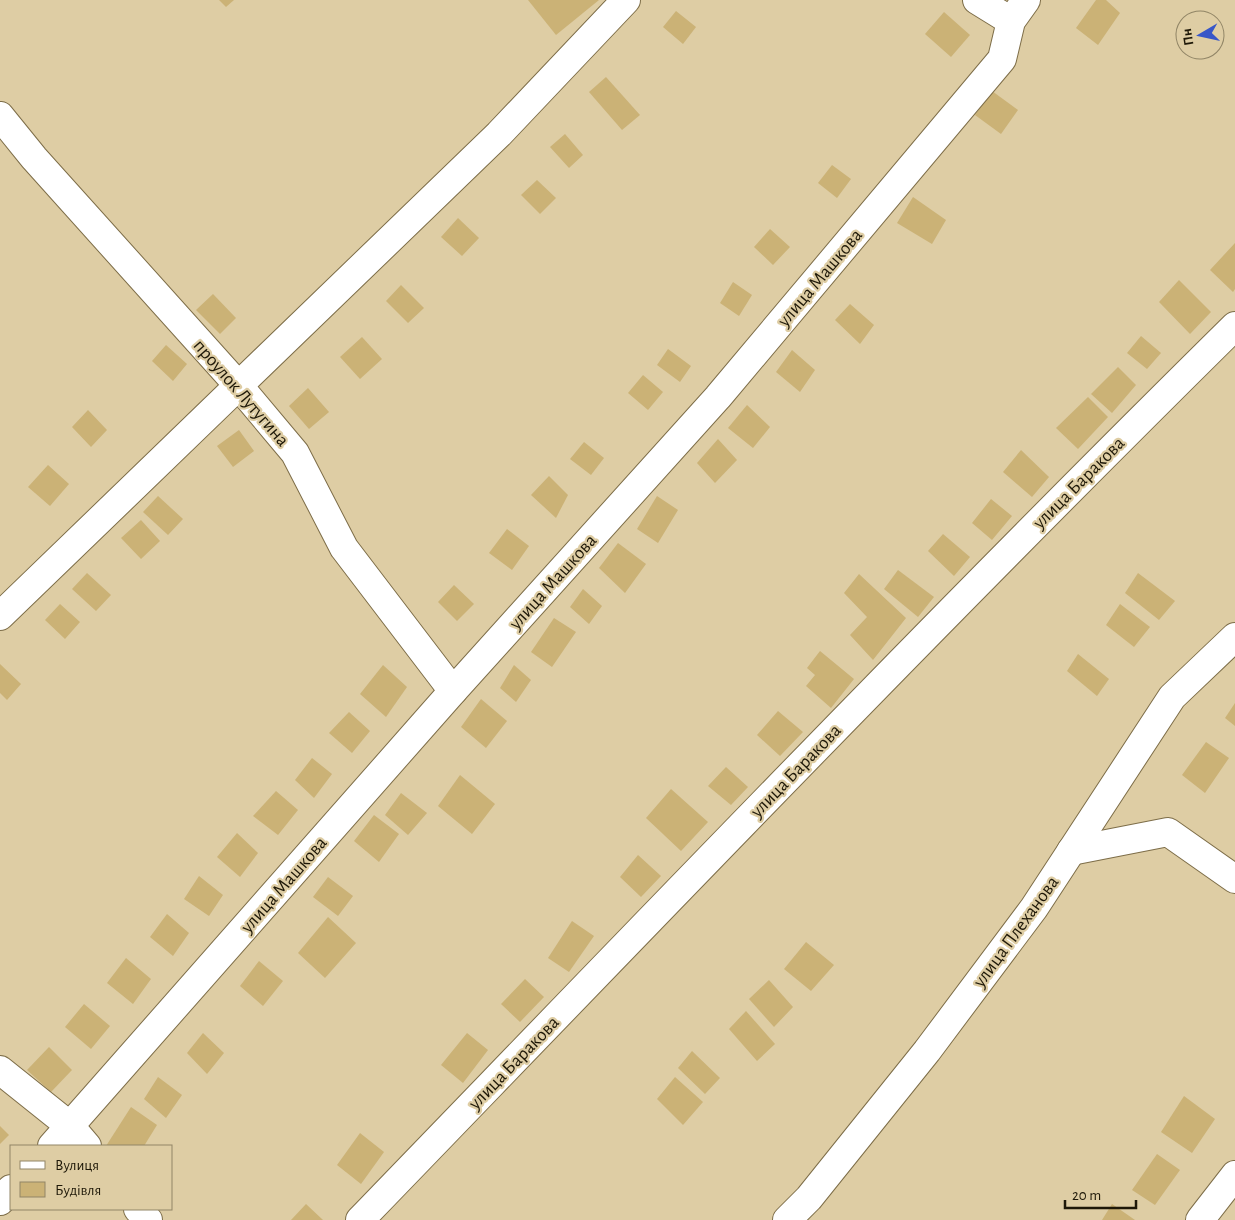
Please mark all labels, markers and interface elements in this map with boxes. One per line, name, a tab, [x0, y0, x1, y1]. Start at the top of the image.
north arrow	[1175, 10, 1225, 60]
text: Пн	[1180, 27, 1196, 46]
street label: улица Машкова	[774, 225, 866, 331]
street label: проулок Лутугина	[189, 336, 293, 450]
street label: улица Баракова	[1029, 433, 1129, 533]
street label: улица Машкова	[505, 531, 601, 634]
street label: улица Баракова	[747, 721, 845, 822]
street label: улица Машкова	[237, 833, 331, 937]
street label: улица Плеханова	[969, 873, 1063, 992]
street label: улица Баракова	[465, 1013, 563, 1114]
legend	[10, 1145, 172, 1210]
text: Вулиця	[55, 1158, 99, 1173]
scale bar	[1065, 1178, 1136, 1210]
text: Будівля	[55, 1183, 101, 1198]
text: 20 m	[1072, 1188, 1101, 1203]

